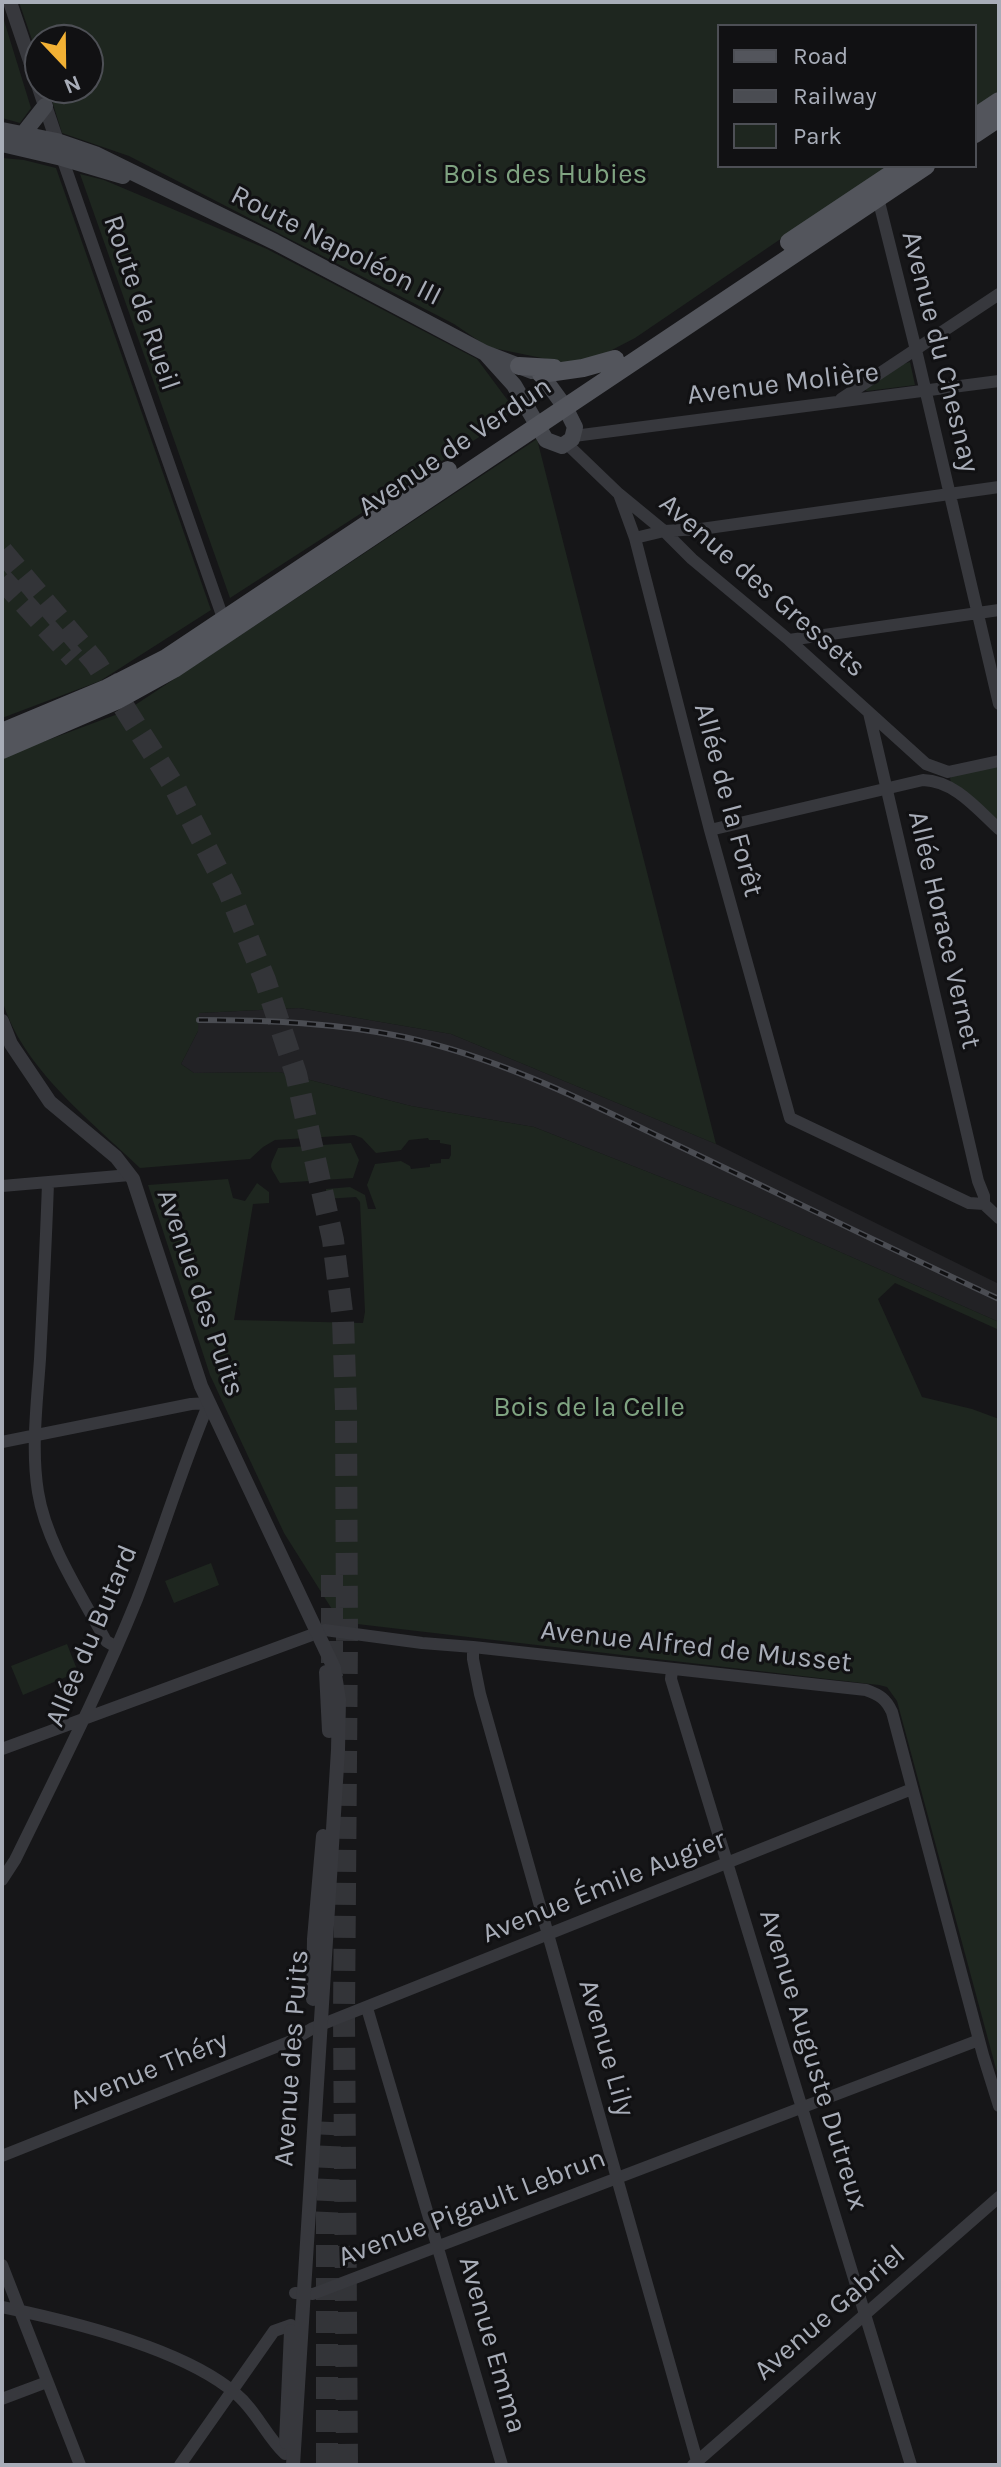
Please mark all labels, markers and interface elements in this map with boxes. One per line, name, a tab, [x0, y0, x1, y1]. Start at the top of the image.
north arrow	[24, 24, 104, 104]
legend	[717, 24, 977, 168]
text: Road	[793, 42, 848, 70]
text: N	[60, 69, 84, 99]
text: Railway	[793, 82, 877, 110]
text: Park	[793, 122, 842, 150]
park label: Bois des Hubies	[443, 158, 647, 192]
street label: Route Napoléon III	[225, 178, 447, 314]
street label: Route de Rueil	[95, 211, 187, 395]
street label: Avenue du Chesnay	[894, 228, 986, 476]
street label: Avenue Molière	[685, 356, 881, 412]
street label: Avenue de Verdun	[352, 370, 558, 524]
street label: Avenue des Gressets	[652, 487, 872, 685]
street label: Allée de la Forêt	[686, 700, 770, 900]
street label: Allée Horace Vernet	[900, 808, 988, 1052]
street label: Avenue des Puits	[149, 1185, 251, 1401]
park label: Bois de la Celle	[493, 1391, 685, 1425]
street label: Allée du Butard	[39, 1540, 145, 1732]
street label: Avenue Alfred de Musset	[539, 1614, 853, 1680]
street label: Avenue Émile Augier	[477, 1823, 731, 1951]
street label: Avenue Auguste Dutreux	[751, 1906, 875, 2214]
street label: Avenue des Puits	[268, 1949, 316, 2167]
street label: Avenue Lily	[570, 1976, 642, 2120]
street label: Avenue Théry	[65, 2024, 233, 2118]
street label: Avenue Pigault Lebrun	[333, 2141, 611, 2275]
street label: Avenue Gabriel	[747, 2238, 913, 2388]
street label: Avenue Emma	[451, 2253, 533, 2437]

